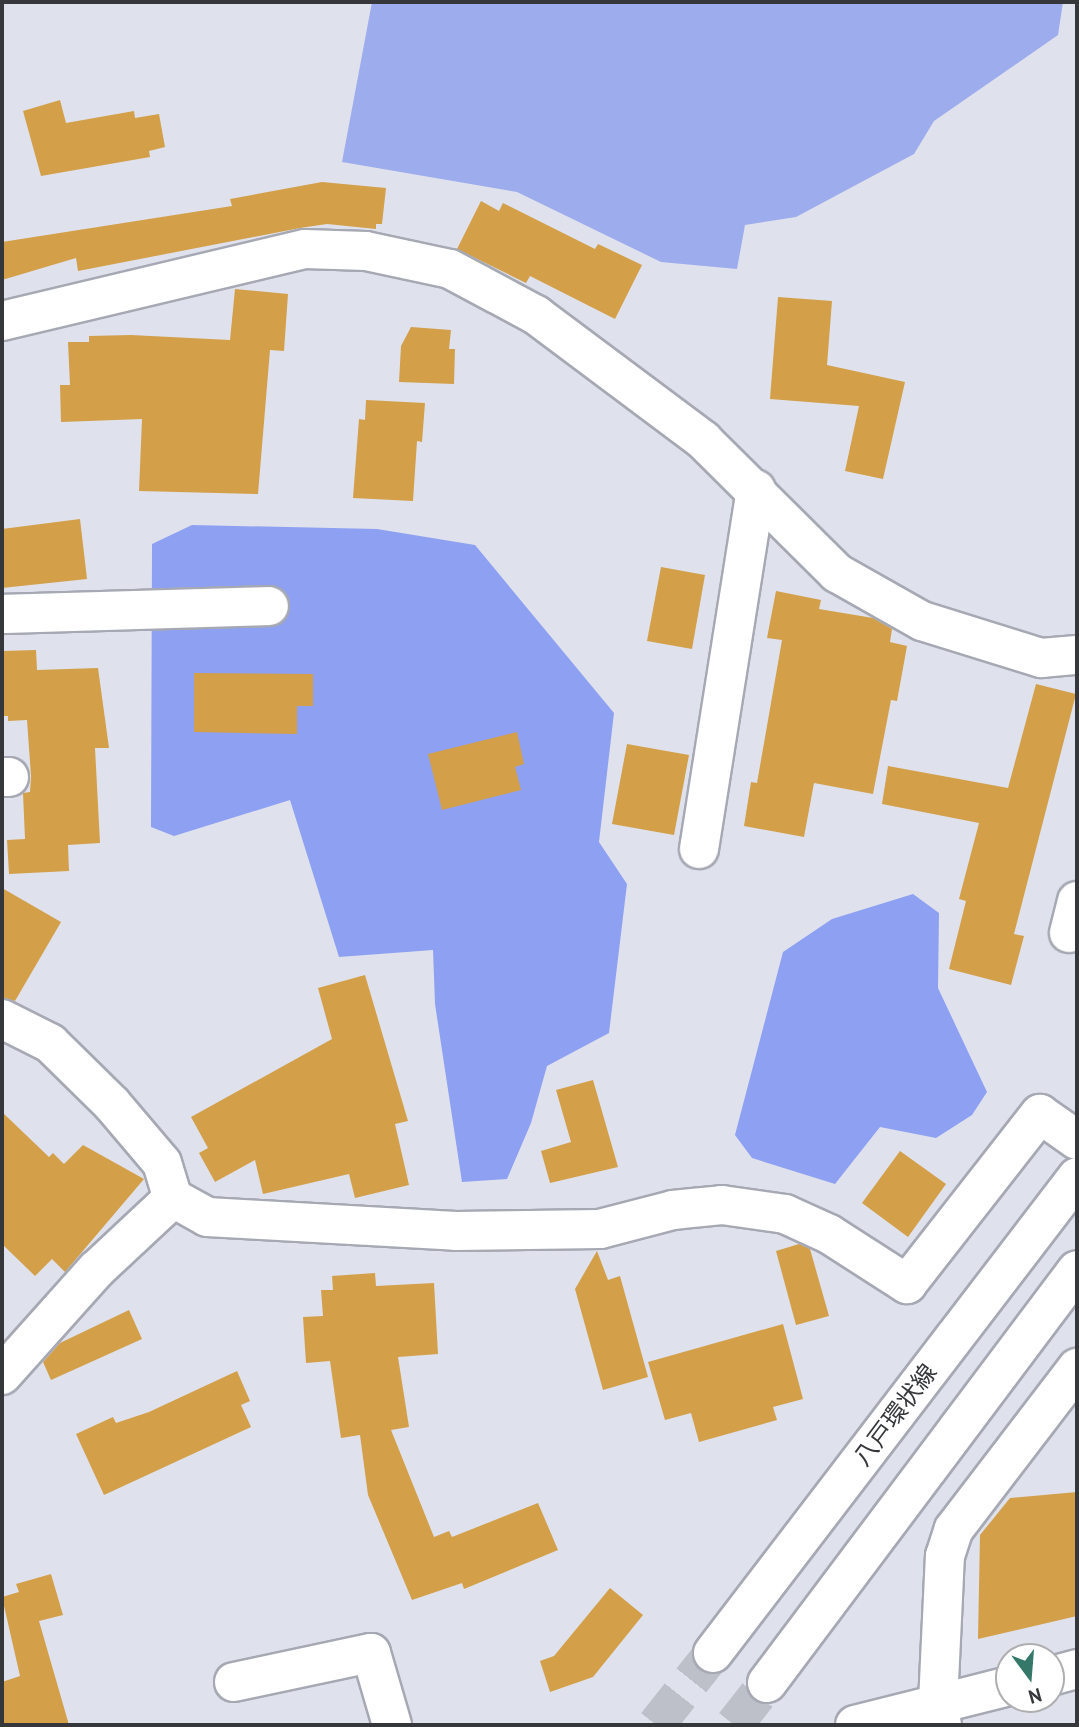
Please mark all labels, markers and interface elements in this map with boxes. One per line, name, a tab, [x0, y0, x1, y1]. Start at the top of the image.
street label: 八戸環状線	[847, 1358, 943, 1472]
north arrow	[995, 1643, 1065, 1713]
text: N	[1026, 1683, 1045, 1710]

